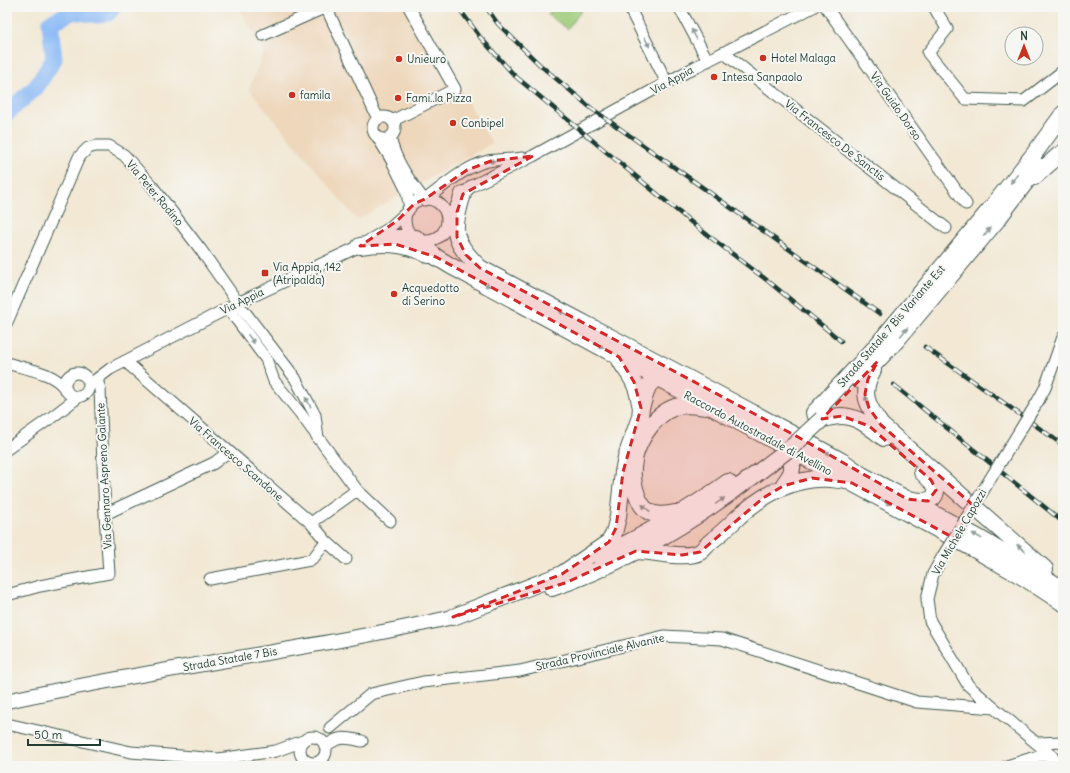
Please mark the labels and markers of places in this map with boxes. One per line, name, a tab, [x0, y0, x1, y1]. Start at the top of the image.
place label: Hotel Malaga	[771, 51, 836, 65]
place label: Unieuro	[407, 52, 446, 66]
marker: Hotel Malaga	[758, 53, 768, 63]
marker: Unieuro	[394, 54, 404, 64]
place label: Intesa Sanpaolo	[722, 70, 803, 84]
marker: Intesa Sanpaolo	[709, 72, 719, 82]
place label: famila	[300, 88, 331, 102]
marker: famila	[287, 90, 297, 100]
place label: Fami..la Pizza	[406, 91, 472, 105]
marker: Fami..la Pizza	[393, 93, 403, 103]
place label: Conbipel	[461, 116, 504, 130]
marker: Conbipel	[448, 118, 458, 128]
place label: Via Appia, 142 (Atripalda)	[273, 260, 341, 287]
marker: Via Appia, 142 (Atripalda)	[260, 268, 270, 278]
place label: Acquedotto di Serino	[402, 281, 459, 308]
marker: Acquedotto di Serino	[389, 289, 399, 299]

